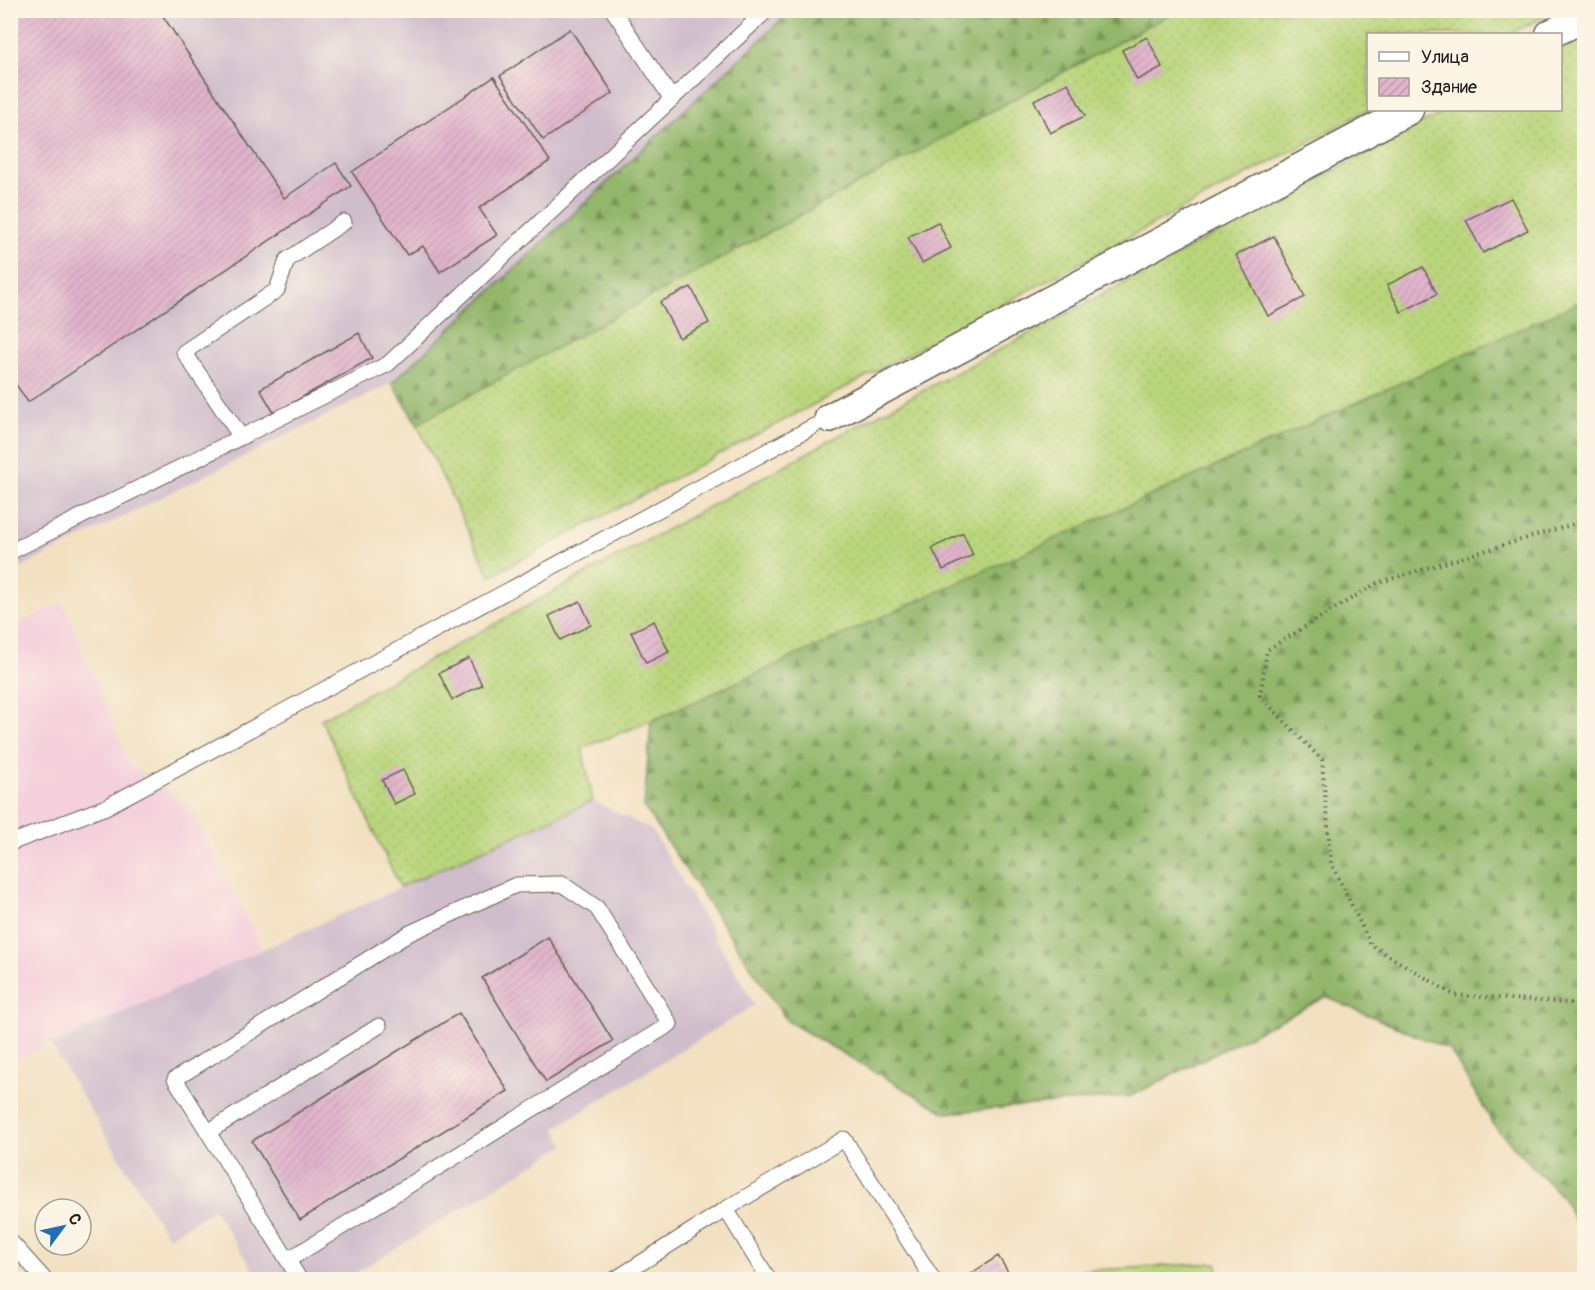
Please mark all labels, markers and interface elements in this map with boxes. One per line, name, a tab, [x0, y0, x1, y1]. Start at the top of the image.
legend	[1367, 33, 1562, 111]
text: Улица	[1421, 46, 1469, 69]
text: Здание	[1421, 76, 1477, 99]
north arrow	[33, 1197, 93, 1257]
text: С	[64, 1210, 86, 1229]

